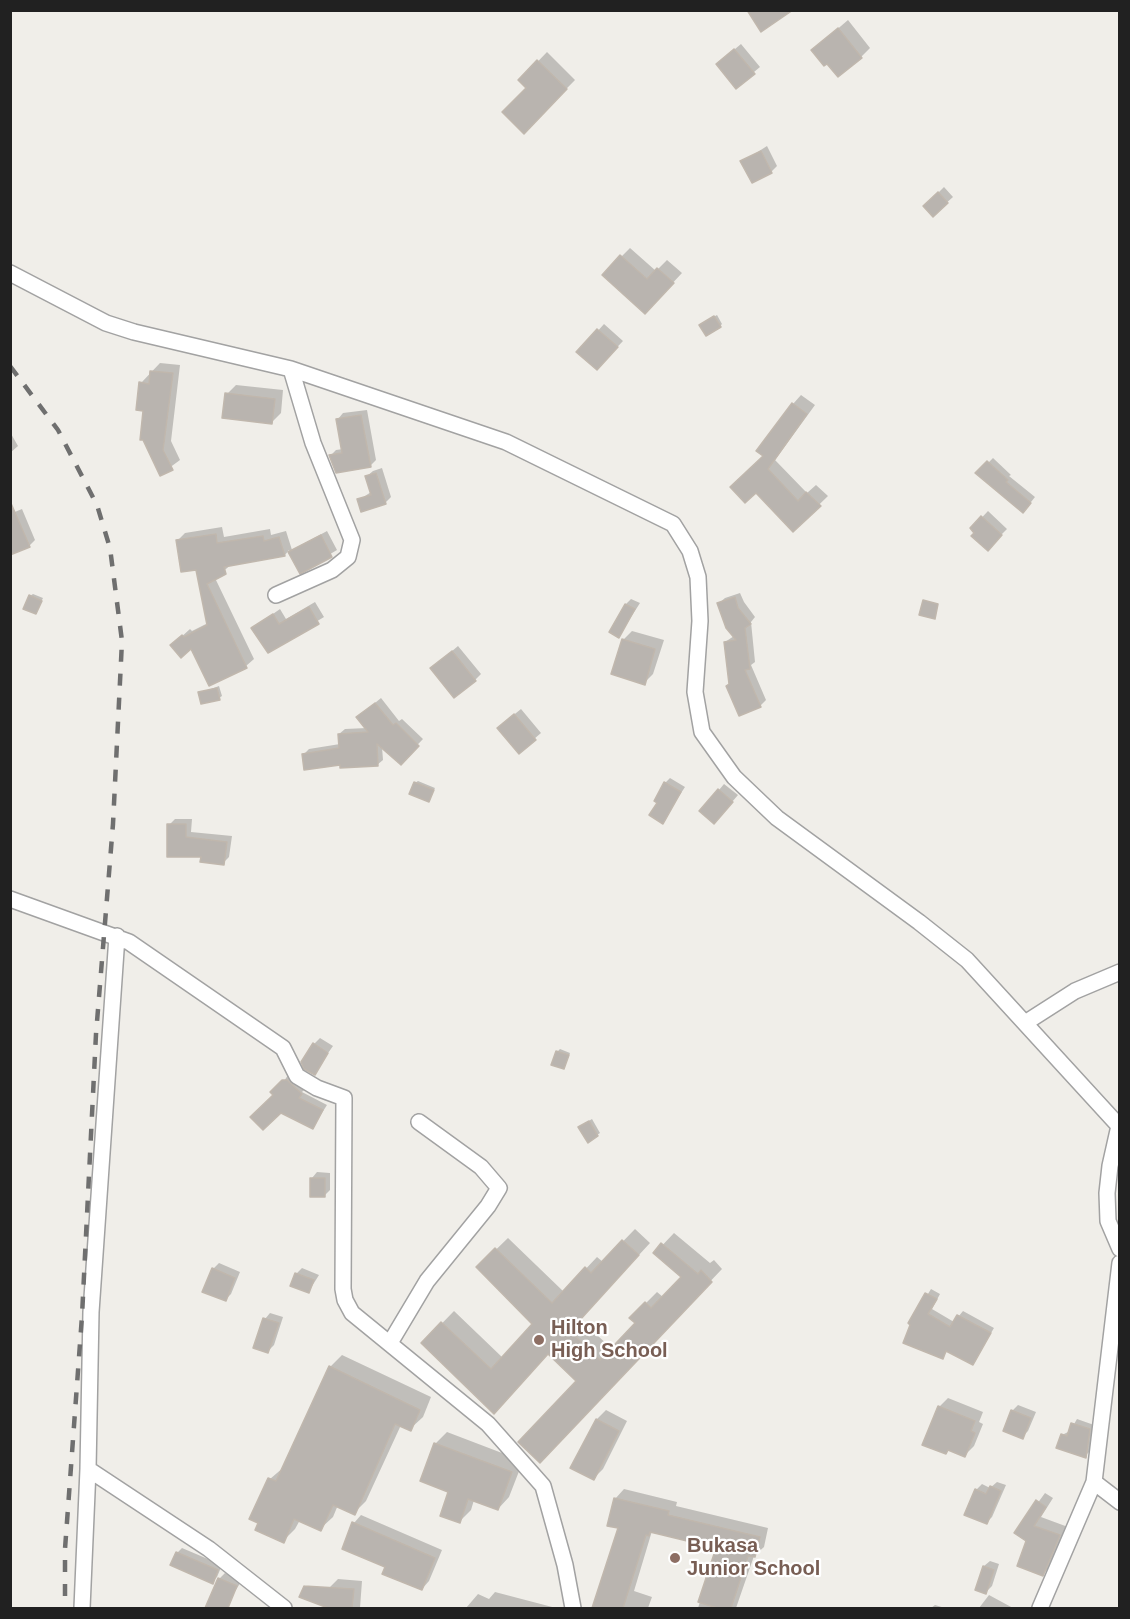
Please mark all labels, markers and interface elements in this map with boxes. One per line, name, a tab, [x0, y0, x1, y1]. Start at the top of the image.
place label: Hilton High School	[551, 1316, 668, 1363]
marker: Hilton High School	[532, 1333, 546, 1347]
place label: Bukasa Junior School	[687, 1534, 820, 1581]
marker: Bukasa Junior School	[668, 1551, 682, 1565]

